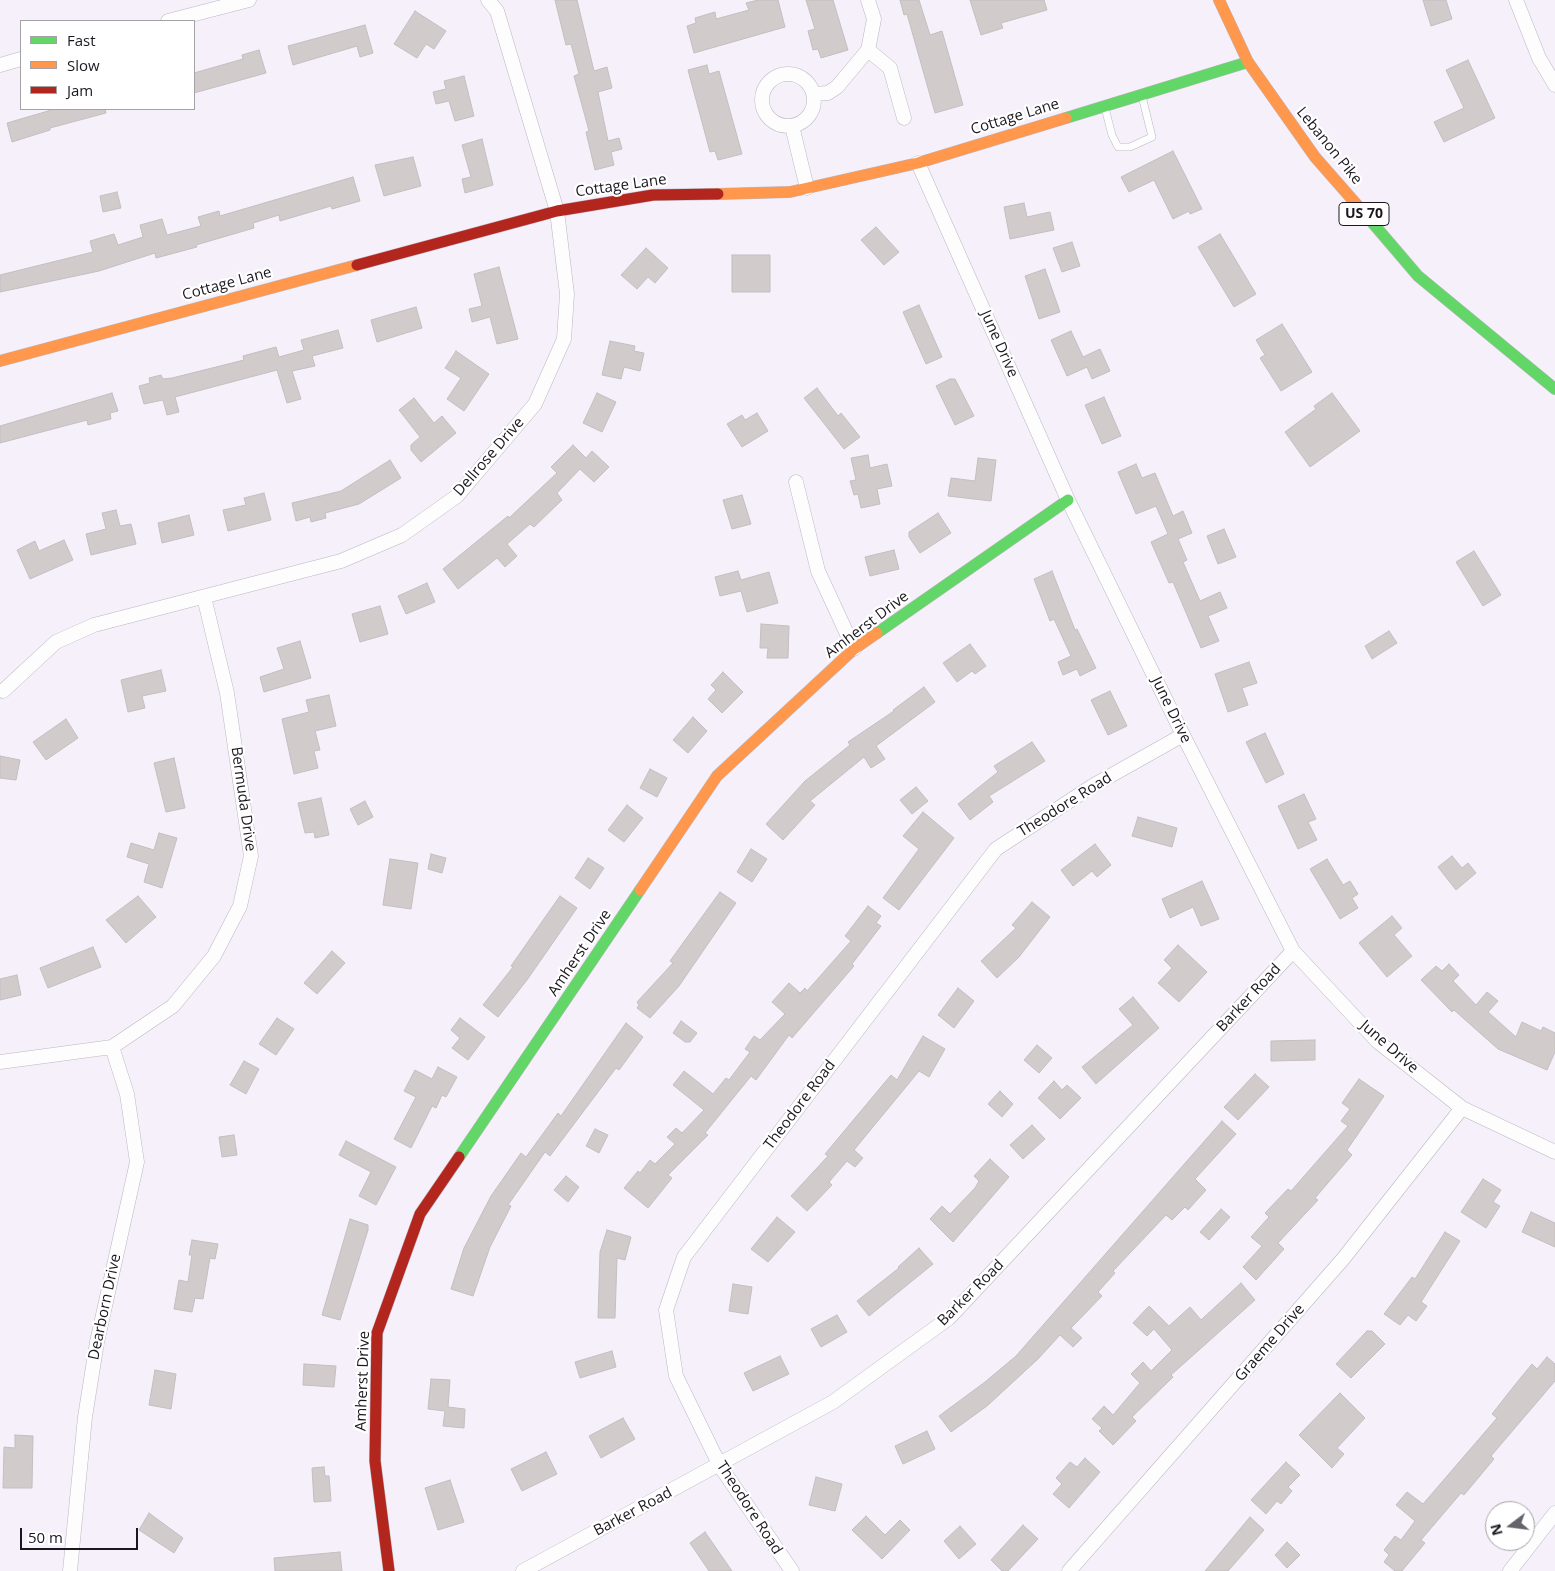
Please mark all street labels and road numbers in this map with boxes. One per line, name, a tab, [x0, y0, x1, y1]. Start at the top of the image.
street label: Cottage Lane	[968, 95, 1062, 139]
street label: Lebanon Pike	[1292, 104, 1366, 188]
street label: Cottage Lane	[574, 171, 668, 201]
road number: US 70	[1339, 202, 1389, 225]
street label: Cottage Lane	[180, 263, 274, 305]
street label: June Drive	[976, 308, 1022, 380]
street label: Dellrose Drive	[450, 414, 528, 500]
street label: Amherst Drive	[822, 588, 912, 662]
street label: June Drive	[1147, 674, 1195, 746]
street label: Bermuda Drive	[227, 746, 259, 852]
street label: Theodore Road	[1015, 769, 1115, 841]
street label: Amherst Drive	[545, 906, 615, 1000]
street label: Barker Road	[1213, 960, 1285, 1036]
street label: June Drive	[1356, 1017, 1422, 1077]
street label: Theodore Road	[761, 1057, 839, 1153]
street label: Dearborn Drive	[85, 1252, 125, 1362]
street label: Barker Road	[934, 1256, 1008, 1330]
street label: Graeme Drive	[1231, 1301, 1309, 1385]
street label: Amherst Drive	[352, 1331, 374, 1431]
street label: Theodore Road	[712, 1458, 786, 1558]
street label: Barker Road	[591, 1484, 675, 1540]

